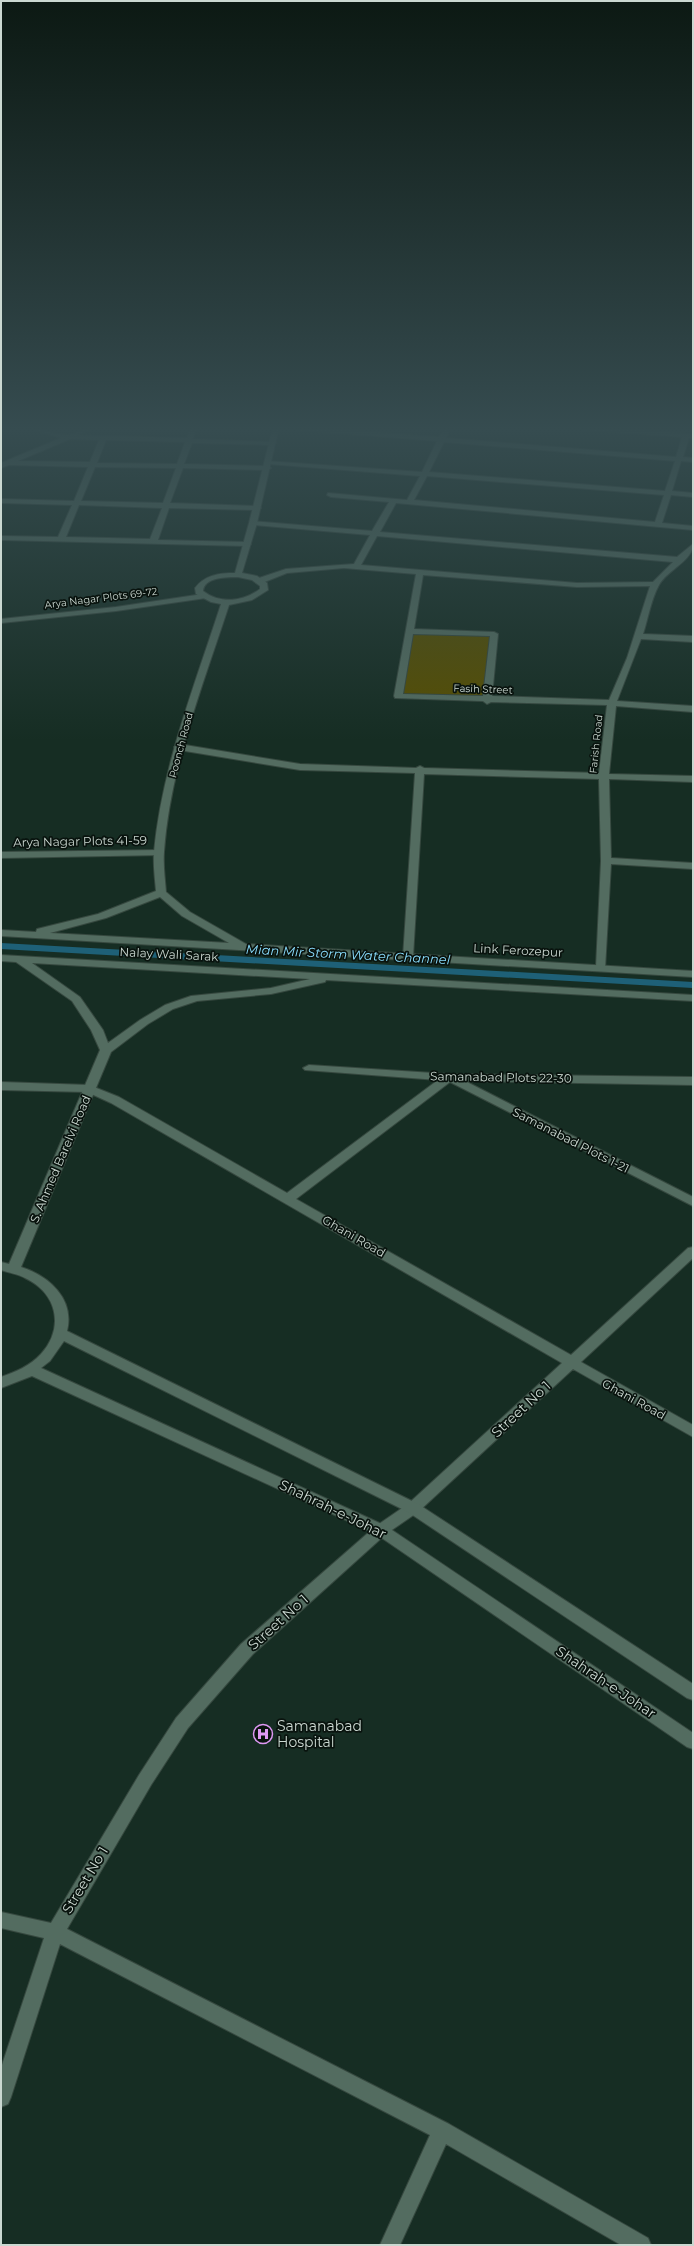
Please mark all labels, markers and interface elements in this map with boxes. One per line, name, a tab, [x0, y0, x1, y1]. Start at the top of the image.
street label: Arya Nagar Plots 69-72	[44, 585, 158, 611]
street label: Fasih Street	[453, 681, 513, 697]
street label: Poonch Road	[166, 711, 196, 779]
street label: Farish Road	[586, 714, 606, 774]
street label: Arya Nagar Plots 41-59	[13, 832, 147, 850]
street label: Link Ferozepur	[473, 940, 563, 960]
water label: Mian Mir Storm Water Channel	[245, 941, 451, 967]
street label: Nalay Wali Sarak	[119, 944, 220, 964]
street label: Samanabad Plots 22-30	[430, 1068, 572, 1086]
street label: S. Ahmed Barelvi Road	[26, 1093, 94, 1225]
street label: Samanabad Plots 1-21	[510, 1104, 632, 1176]
street label: Ghani Road	[320, 1212, 388, 1260]
street label: Ghani Road	[600, 1375, 668, 1423]
street label: Street No 1	[487, 1377, 555, 1441]
street label: Shahrah-e-Johar	[277, 1475, 390, 1543]
street label: Street No 1	[244, 1590, 312, 1654]
street label: Shahrah-e-Johar	[553, 1642, 660, 1722]
place label: Samanabad Hospital	[277, 1717, 362, 1751]
hospital icon: Samanabad Hospital	[252, 1723, 274, 1745]
street label: Street No 1	[58, 1843, 112, 1917]

